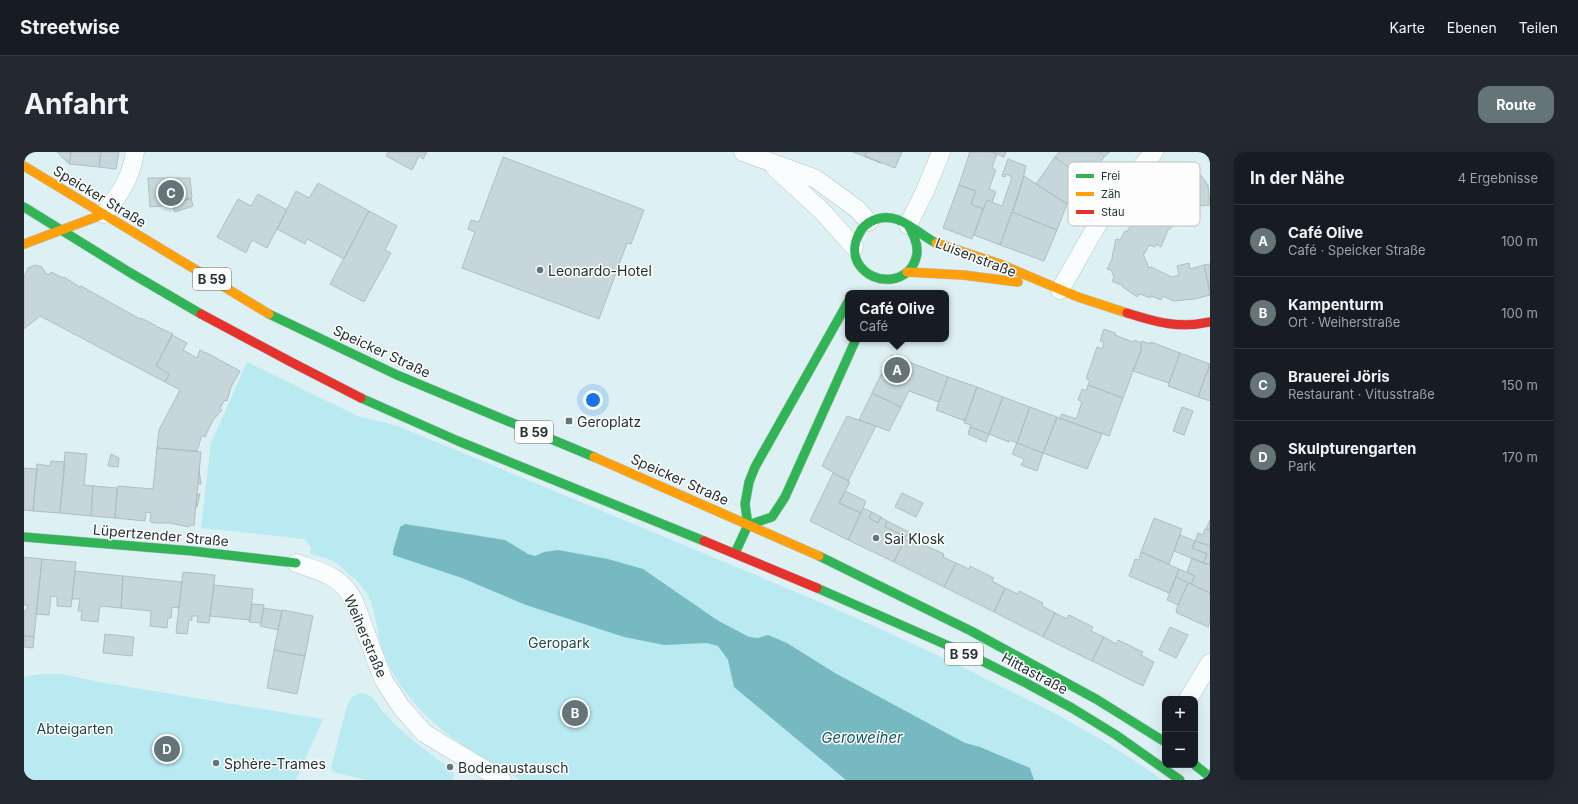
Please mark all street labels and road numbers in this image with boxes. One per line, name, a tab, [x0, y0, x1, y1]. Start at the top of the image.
street label: Speicker Straße	[50, 162, 150, 230]
street label: Luisenstraße	[933, 234, 1019, 280]
road number: B 59	[193, 268, 231, 290]
street label: Speicker Straße	[331, 321, 433, 381]
road number: B 59	[515, 421, 553, 443]
street label: Speicker Straße	[628, 450, 732, 508]
street label: Lüpertzender Straße	[92, 521, 230, 549]
street label: Weiherstraße	[341, 592, 391, 680]
road number: B 59	[945, 643, 983, 665]
street label: Hittastraße	[999, 648, 1071, 698]

